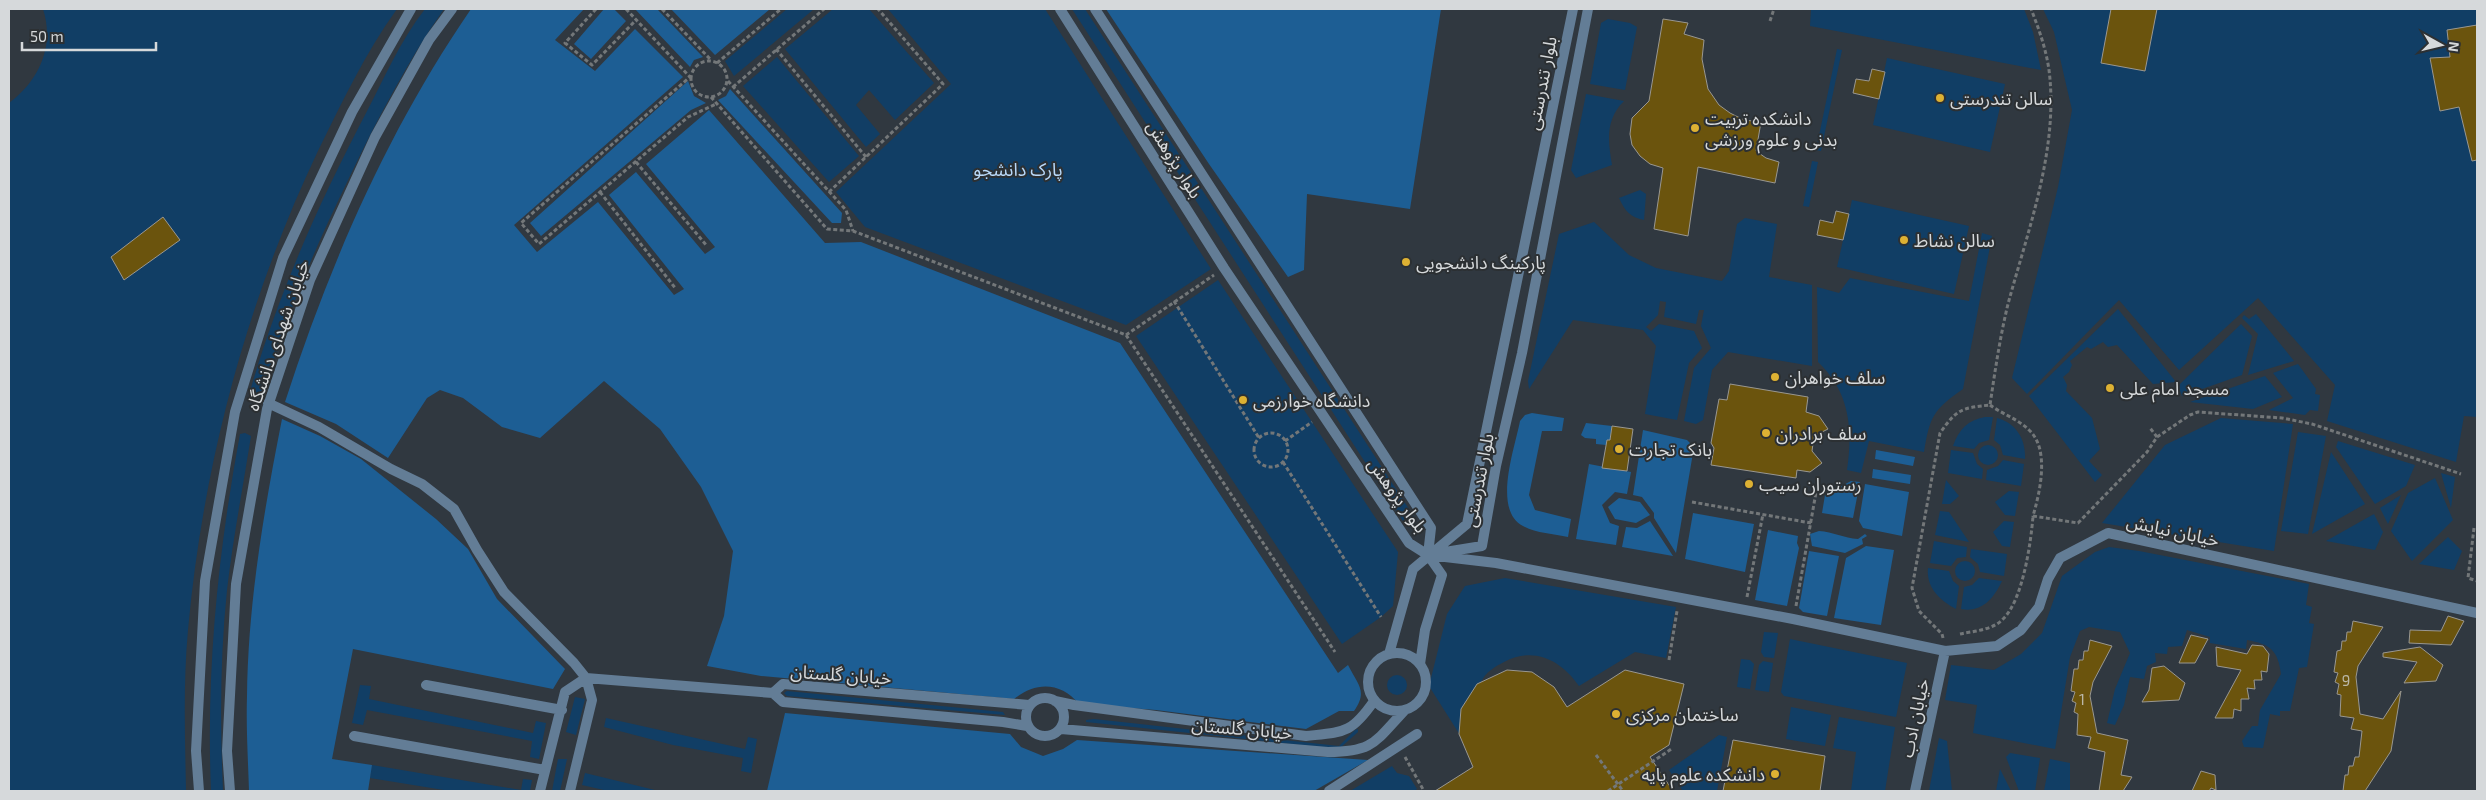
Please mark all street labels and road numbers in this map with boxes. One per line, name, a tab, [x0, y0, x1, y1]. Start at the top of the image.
street label: بلوار تندرستی	[1521, 34, 1562, 132]
street label: بلوار پژوهش	[1142, 116, 1207, 202]
street label: خیابان شهدای دانشگاه	[241, 257, 314, 414]
street label: بلوار تندرستی	[1458, 431, 1499, 529]
street label: بلوار پژوهش	[1362, 453, 1433, 537]
street label: خیابان نیایش	[2125, 509, 2221, 552]
street label: خیابان گلستان	[790, 659, 892, 690]
street label: خیابان ادب	[1895, 677, 1934, 759]
street label: خیابان گلستان	[1190, 713, 1293, 744]

